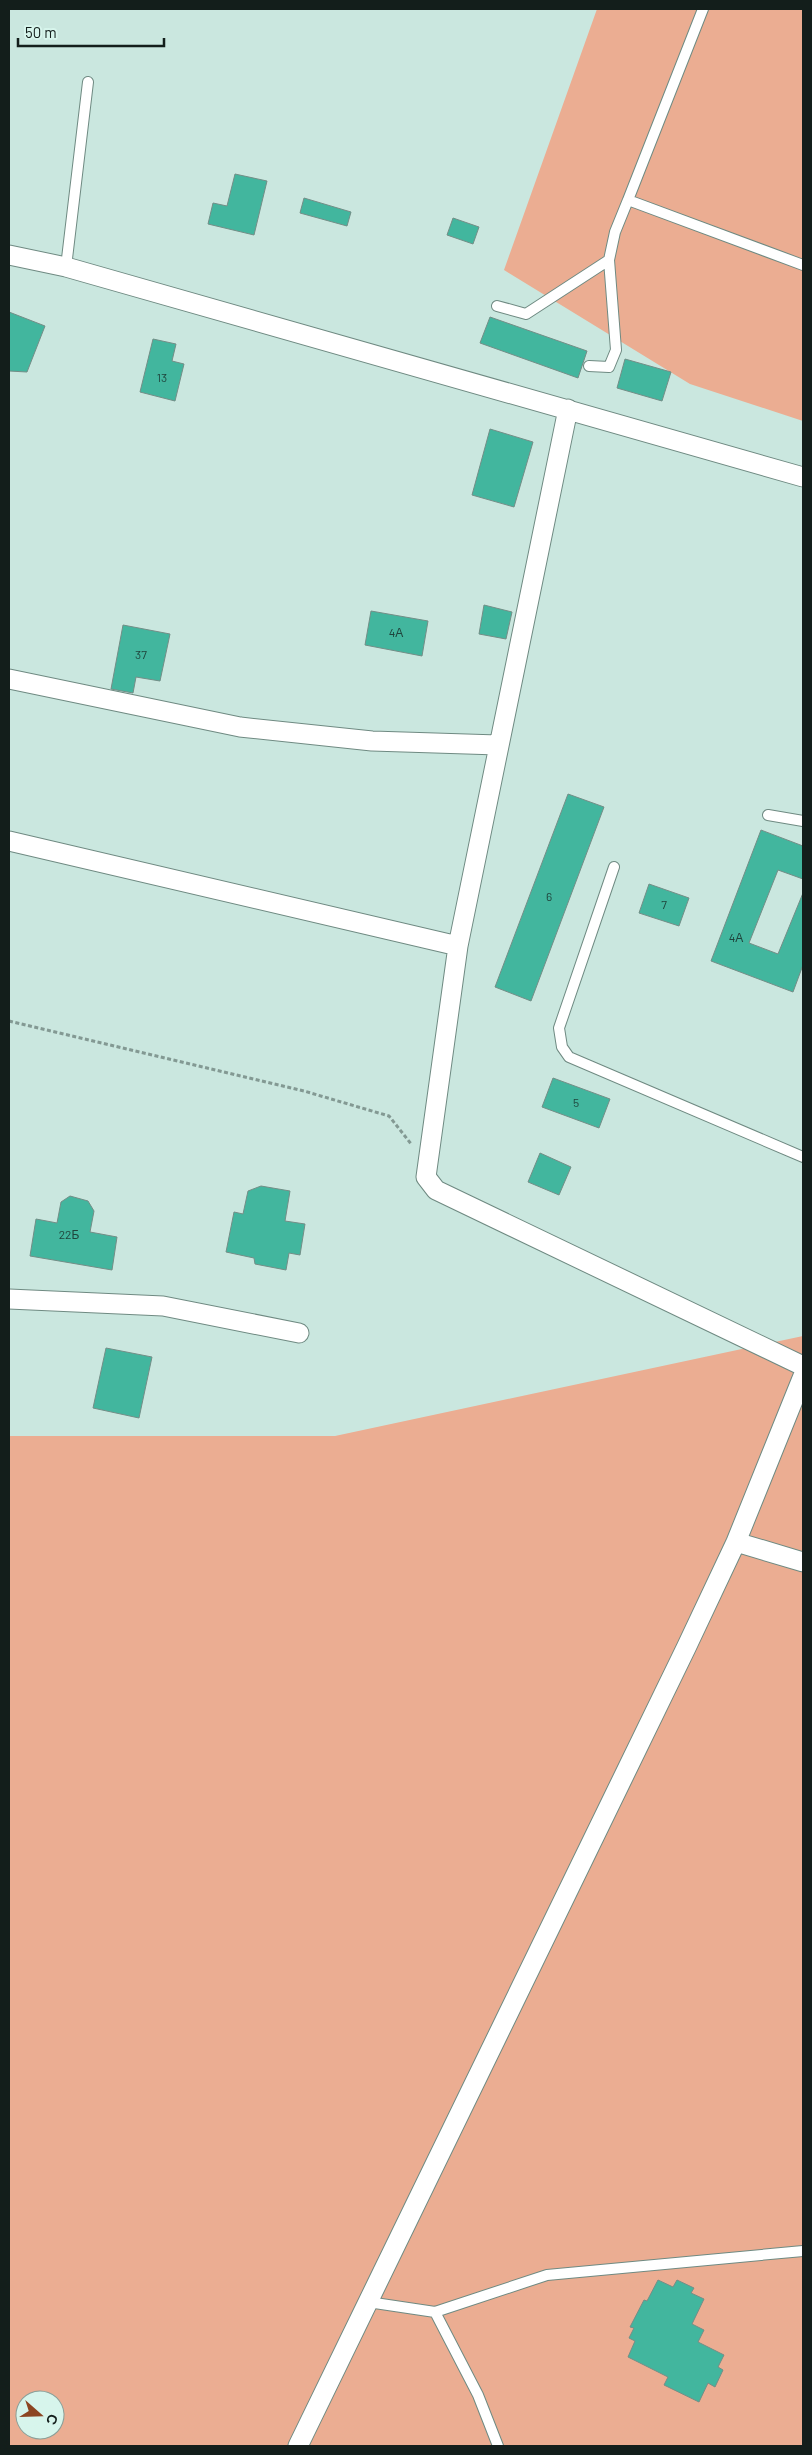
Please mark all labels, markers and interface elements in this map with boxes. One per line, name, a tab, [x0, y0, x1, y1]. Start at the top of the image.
scale bar	[18, 15, 164, 47]
text: 50 m	[25, 23, 57, 41]
house number: 13	[157, 370, 167, 384]
house number: 4А	[389, 625, 403, 639]
house number: 37	[135, 647, 147, 661]
house number: 6	[546, 889, 552, 903]
house number: 7	[661, 897, 667, 911]
house number: 4А	[729, 930, 743, 944]
house number: 5	[573, 1095, 579, 1109]
house number: 22Б	[59, 1227, 79, 1241]
north arrow	[15, 2390, 65, 2440]
text: С	[43, 2412, 62, 2427]

